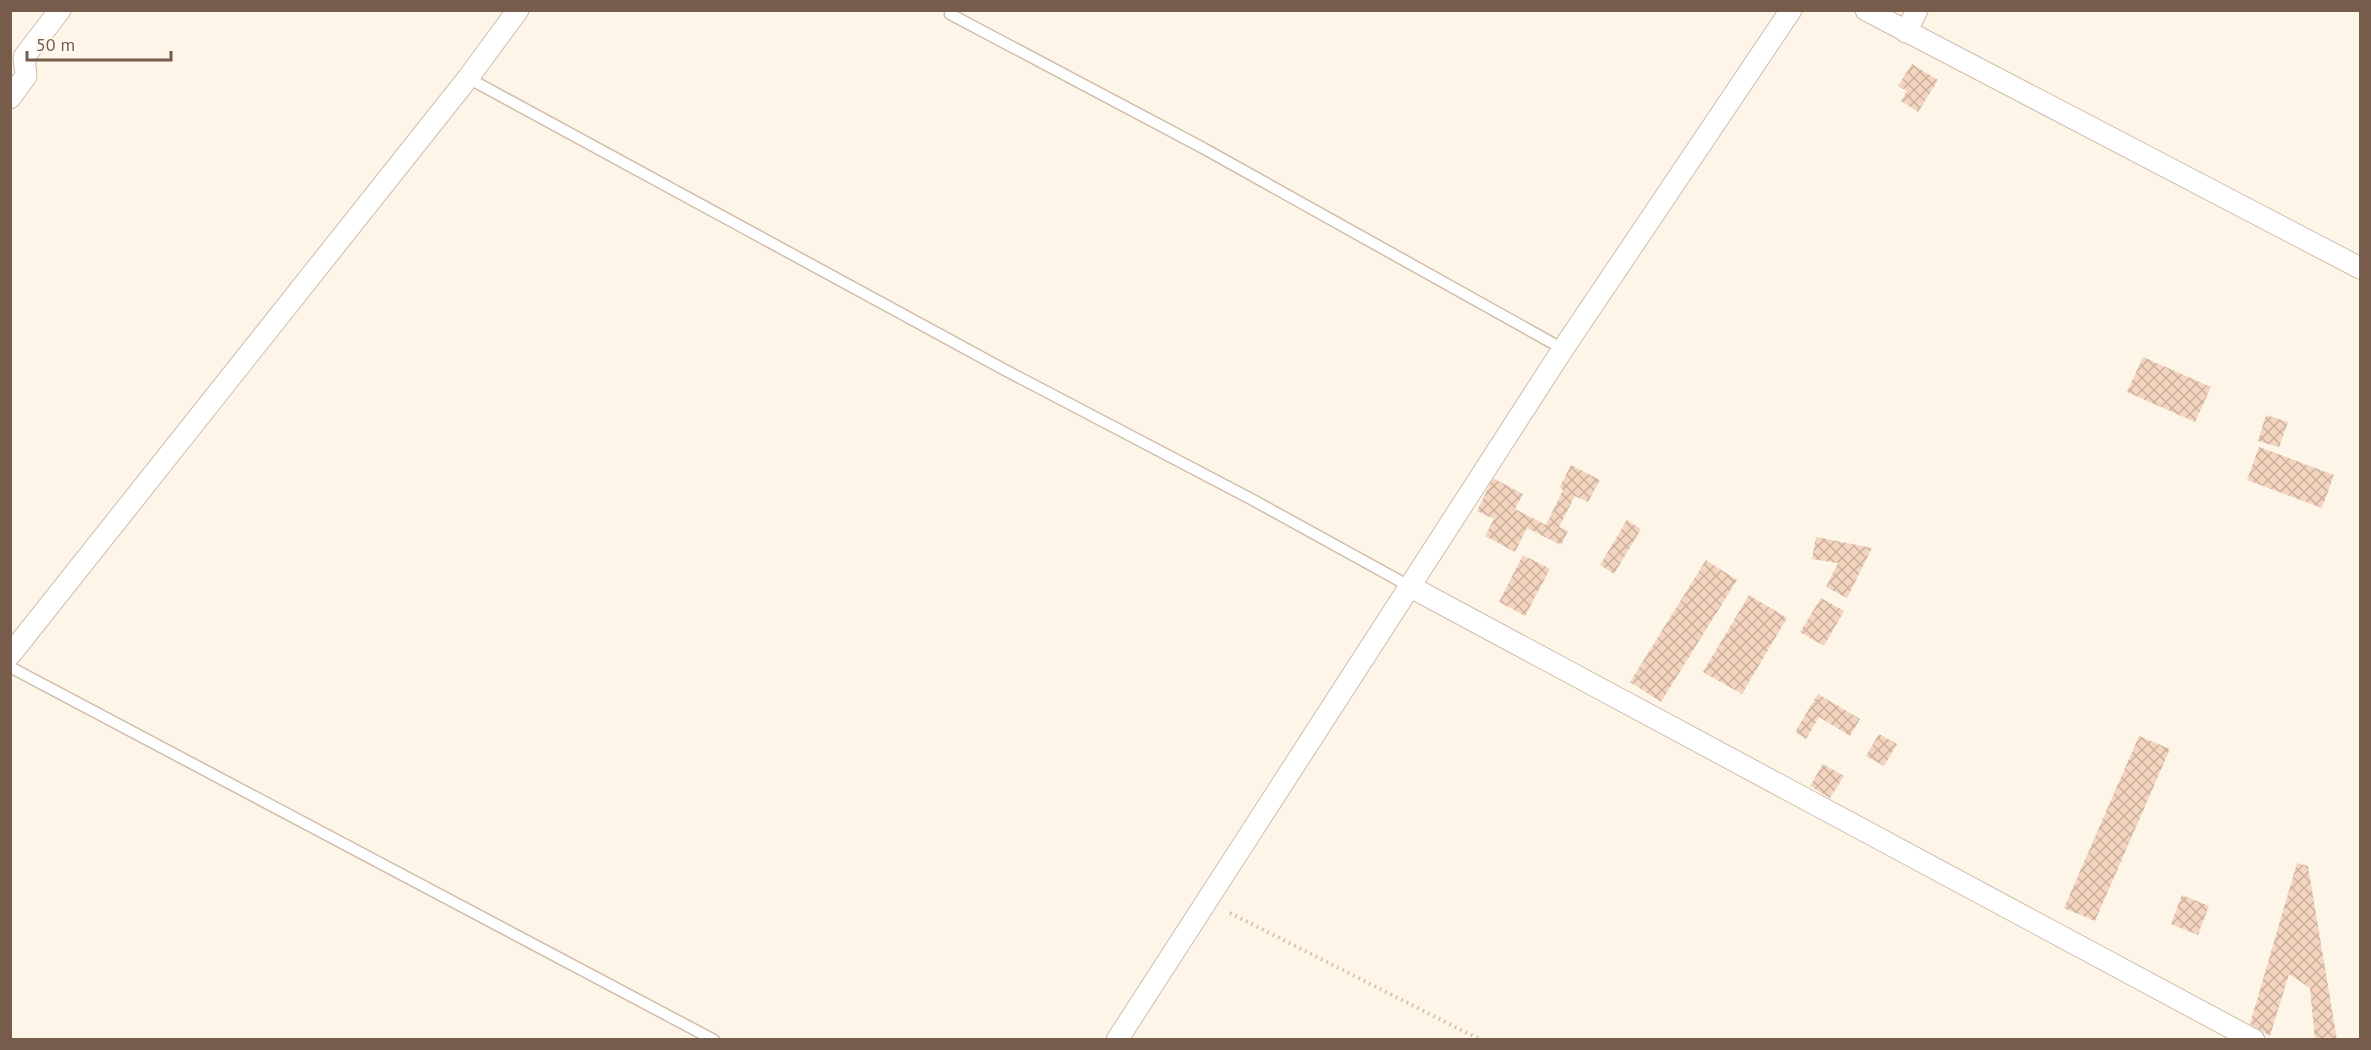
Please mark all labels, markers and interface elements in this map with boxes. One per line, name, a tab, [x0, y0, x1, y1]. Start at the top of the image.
scale bar	[27, 24, 171, 62]
text: 50 m	[36, 33, 75, 56]

